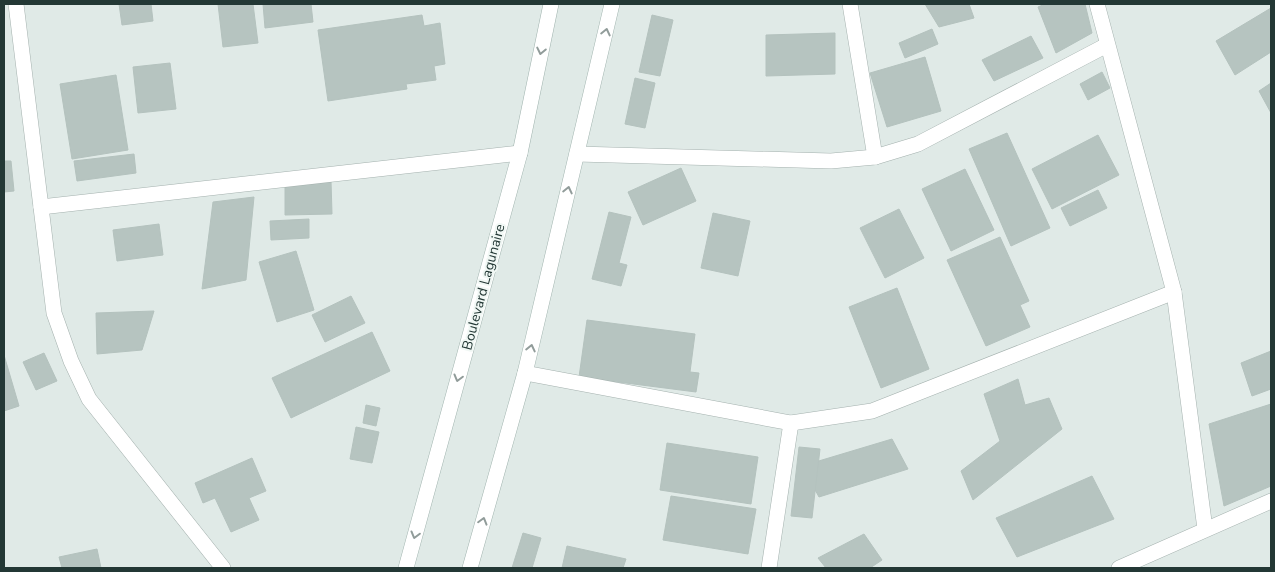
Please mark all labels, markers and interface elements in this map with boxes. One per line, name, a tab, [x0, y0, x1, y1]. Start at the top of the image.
one-way arrow	[600, 27, 611, 36]
one-way arrow	[536, 47, 547, 56]
one-way arrow	[562, 185, 573, 194]
street label: Boulevard Lagunaire	[458, 222, 509, 352]
one-way arrow	[525, 343, 536, 352]
one-way arrow	[453, 374, 464, 383]
one-way arrow	[477, 517, 488, 526]
one-way arrow	[410, 531, 421, 540]

